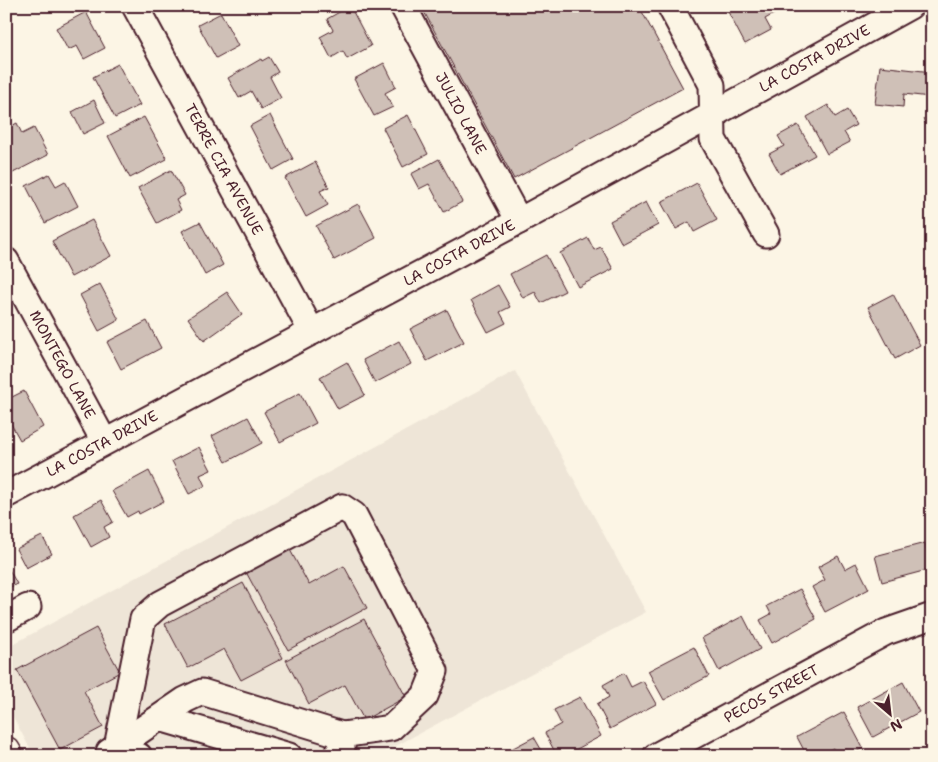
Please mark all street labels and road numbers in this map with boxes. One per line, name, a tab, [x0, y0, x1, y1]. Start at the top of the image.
street label: LA COSTA DRIVE	[756, 20, 874, 97]
street label: JULIO LANE	[431, 69, 491, 158]
street label: TERRE CIA AVENUE	[180, 100, 268, 239]
street label: LA COSTA DRIVE	[400, 215, 519, 291]
street label: MONTEGO LANE	[25, 307, 100, 422]
street label: LA COSTA DRIVE	[43, 406, 161, 482]
street label: PECOS STREET	[720, 660, 823, 728]

